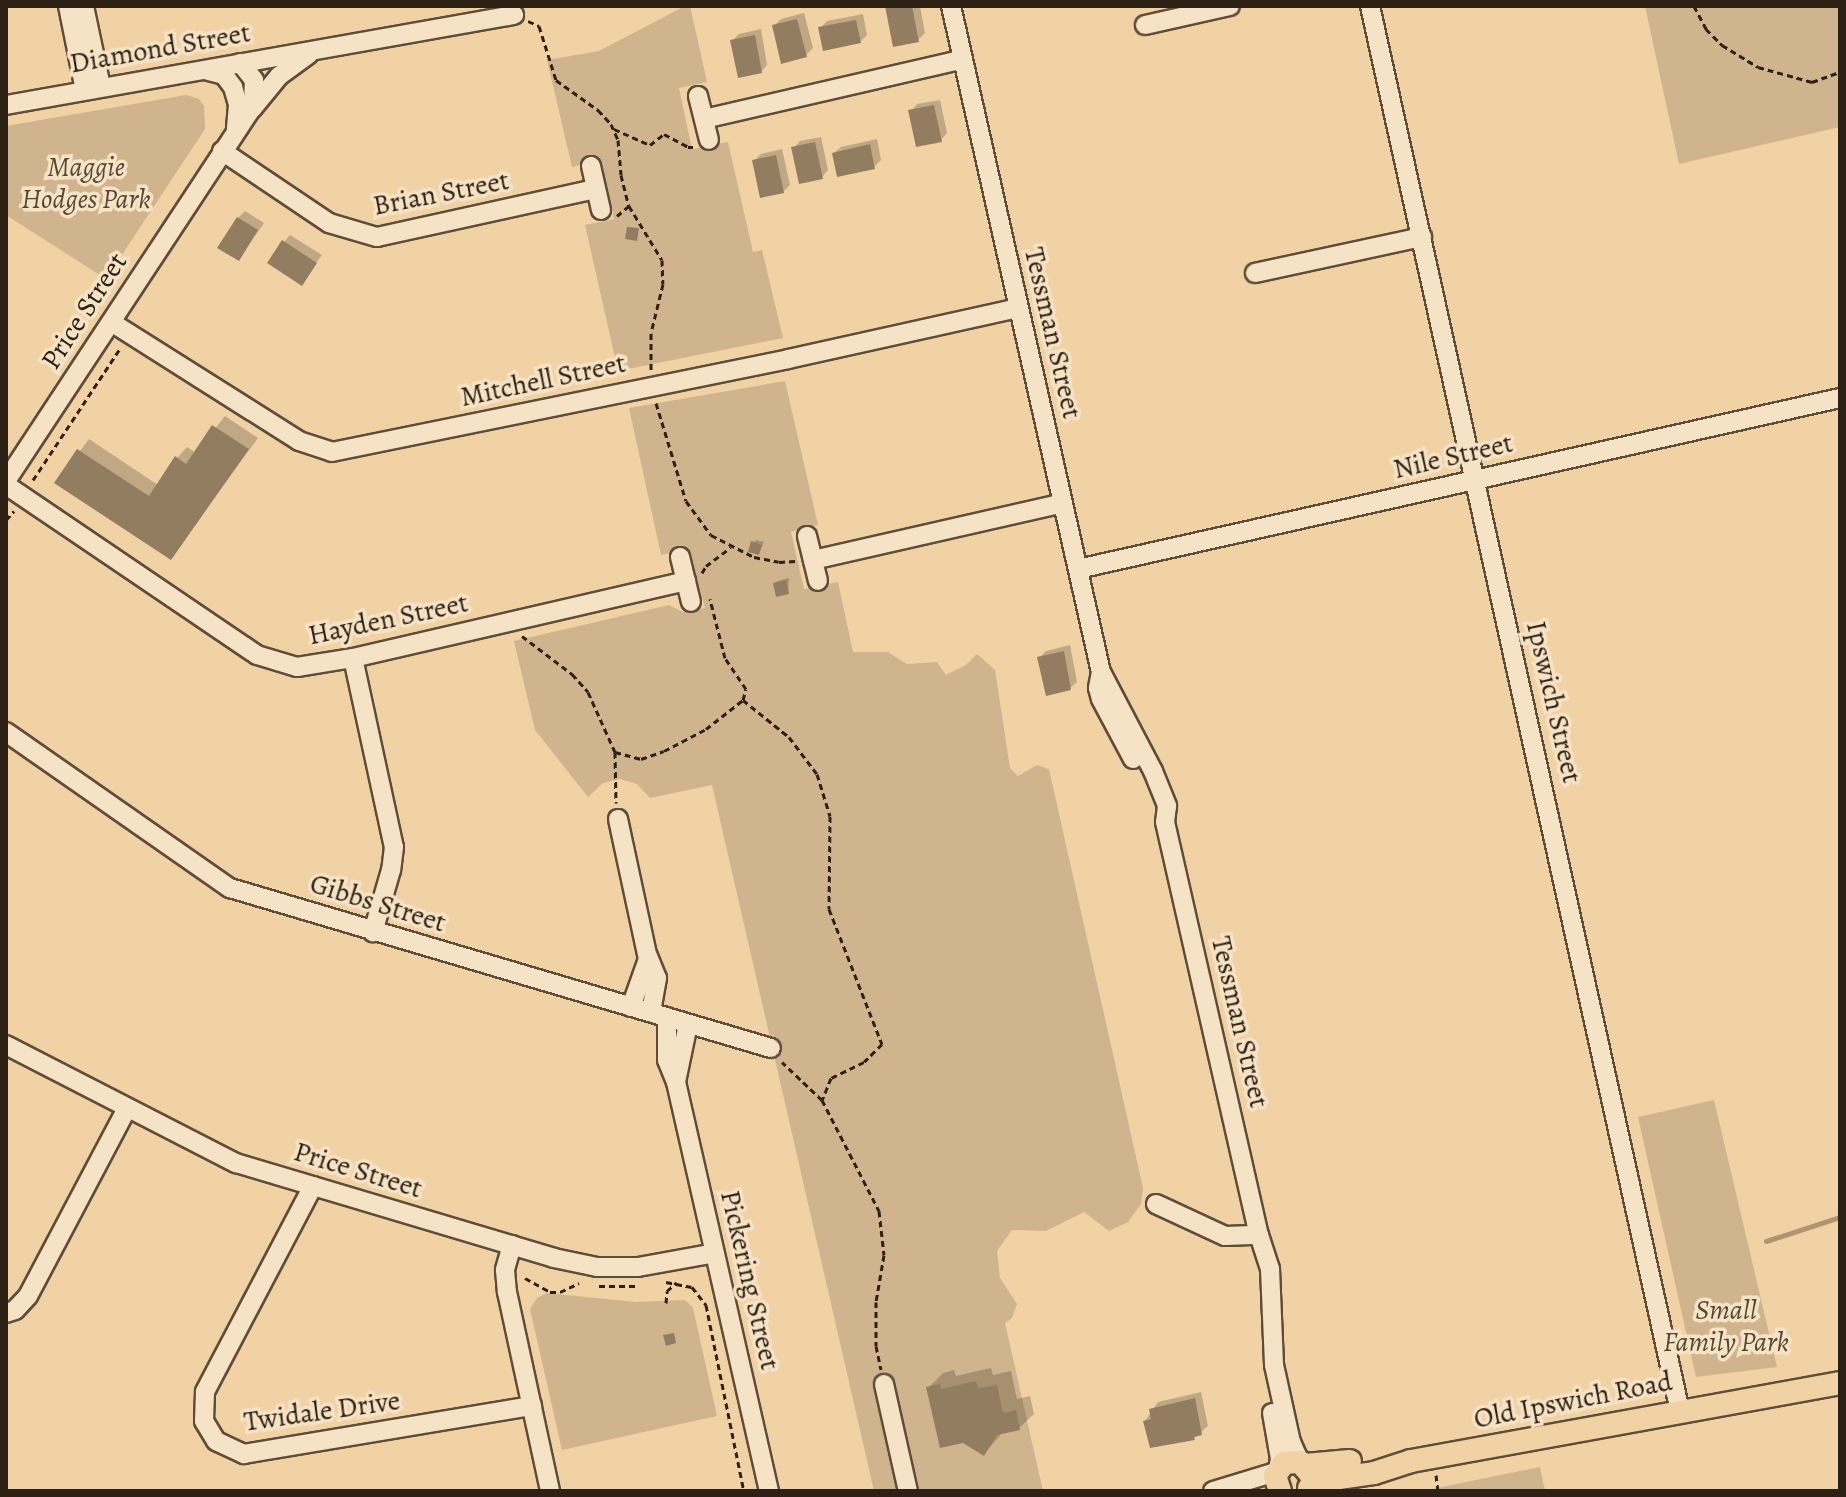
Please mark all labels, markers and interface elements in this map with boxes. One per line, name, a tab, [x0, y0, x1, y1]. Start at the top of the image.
street label: Diamond Street	[67, 16, 253, 80]
park label: Maggie Hodges Park	[21, 150, 151, 216]
street label: Brian Street	[370, 163, 512, 223]
street label: Tessman Street	[1017, 244, 1089, 422]
street label: Price Street	[34, 246, 134, 376]
street label: Mitchell Street	[457, 346, 629, 414]
street label: Nile Street	[1390, 426, 1516, 486]
street label: Hayden Street	[305, 586, 471, 652]
street label: Ipswich Street	[1519, 618, 1589, 786]
street label: Gibbs Street	[306, 866, 450, 940]
street label: Tessman Street	[1204, 933, 1276, 1111]
street label: Price Street	[290, 1135, 426, 1205]
street label: Pickering Street	[713, 1187, 787, 1373]
park label: Small Family Park	[1663, 1293, 1789, 1359]
street label: Old Ipswich Road	[1471, 1364, 1675, 1436]
street label: Twidale Drive	[242, 1383, 402, 1439]

